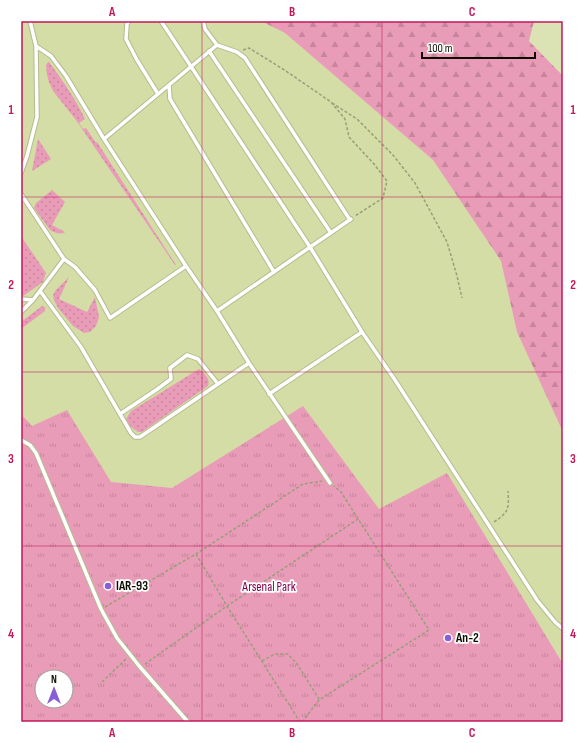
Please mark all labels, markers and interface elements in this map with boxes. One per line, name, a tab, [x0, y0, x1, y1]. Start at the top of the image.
text: A	[108, 4, 116, 20]
text: B	[289, 4, 295, 20]
text: C	[469, 4, 476, 20]
scale bar	[422, 34, 535, 60]
text: 100 m	[428, 41, 453, 56]
text: 1	[8, 102, 14, 118]
text: 1	[570, 102, 576, 118]
text: 2	[8, 277, 14, 293]
text: 2	[570, 277, 576, 293]
text: 3	[8, 451, 14, 467]
text: 3	[570, 451, 576, 467]
place label: IAR-93	[116, 578, 148, 594]
park label: Arsenal Park	[241, 579, 296, 595]
marker: IAR-93	[103, 581, 113, 591]
text: 4	[8, 626, 14, 642]
text: 4	[570, 626, 576, 642]
place label: An-2	[455, 630, 479, 646]
marker: An-2	[443, 633, 453, 643]
north arrow	[34, 669, 74, 709]
text: N	[51, 673, 57, 686]
text: A	[108, 725, 116, 741]
text: B	[289, 725, 295, 741]
text: C	[469, 725, 476, 741]

